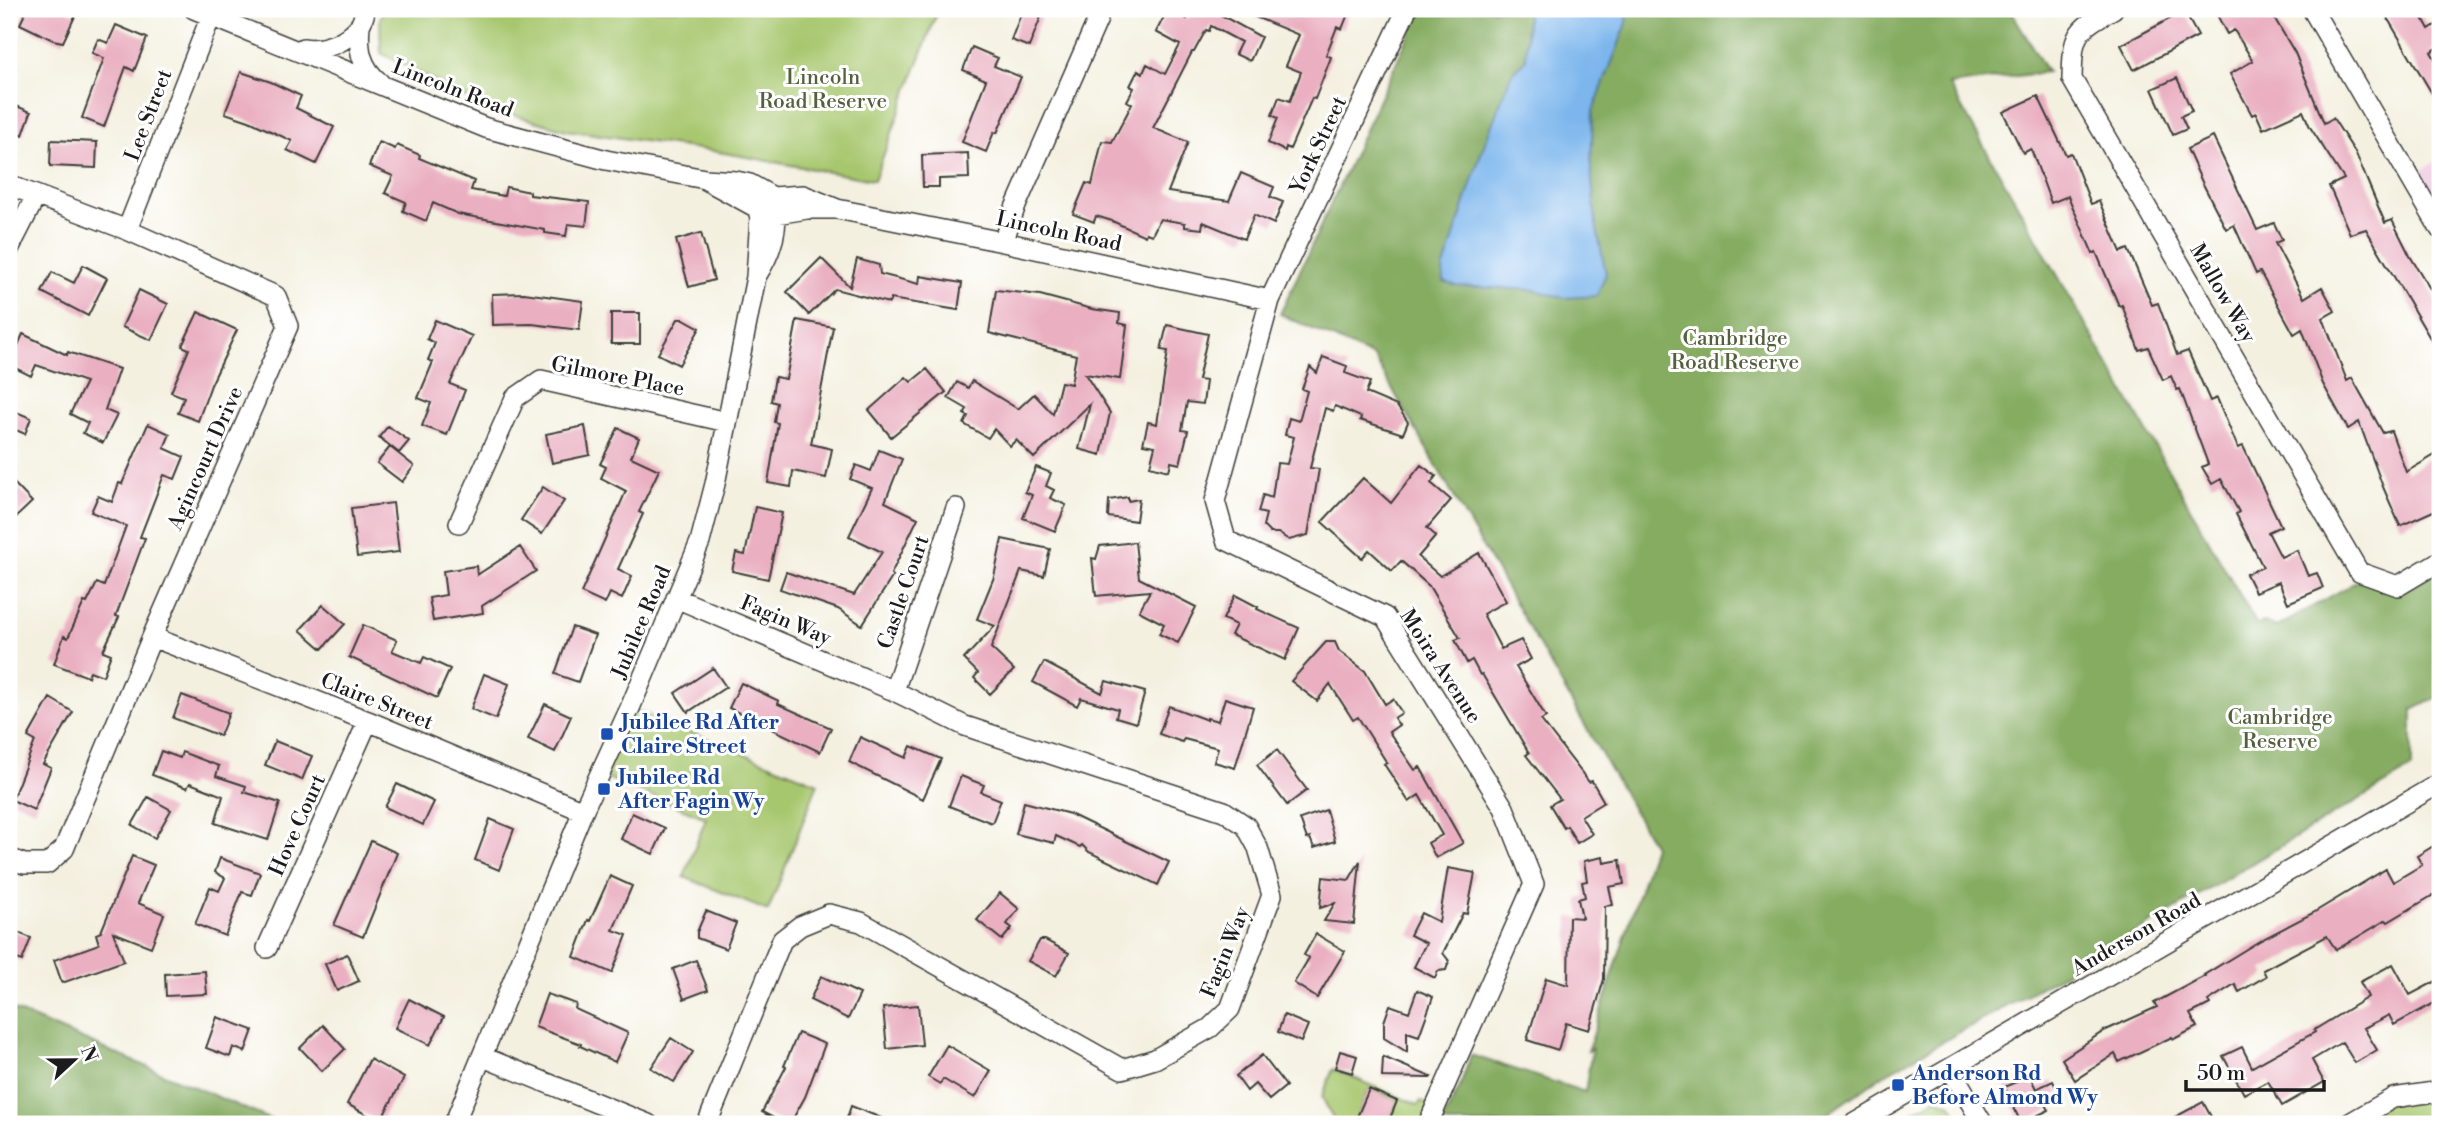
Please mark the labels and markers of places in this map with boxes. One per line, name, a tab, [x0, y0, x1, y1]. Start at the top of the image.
place label: Jubilee Rd After Claire Street	[618, 710, 779, 760]
marker: Jubilee Rd After Claire Street	[599, 726, 615, 742]
place label: Jubilee Rd After Fagin Wy	[615, 765, 765, 815]
marker: Jubilee Rd After Fagin Wy	[596, 781, 612, 797]
place label: Anderson Rd Before Almond Wy	[1911, 1061, 2098, 1111]
marker: Anderson Rd Before Almond Wy	[1890, 1077, 1906, 1093]

